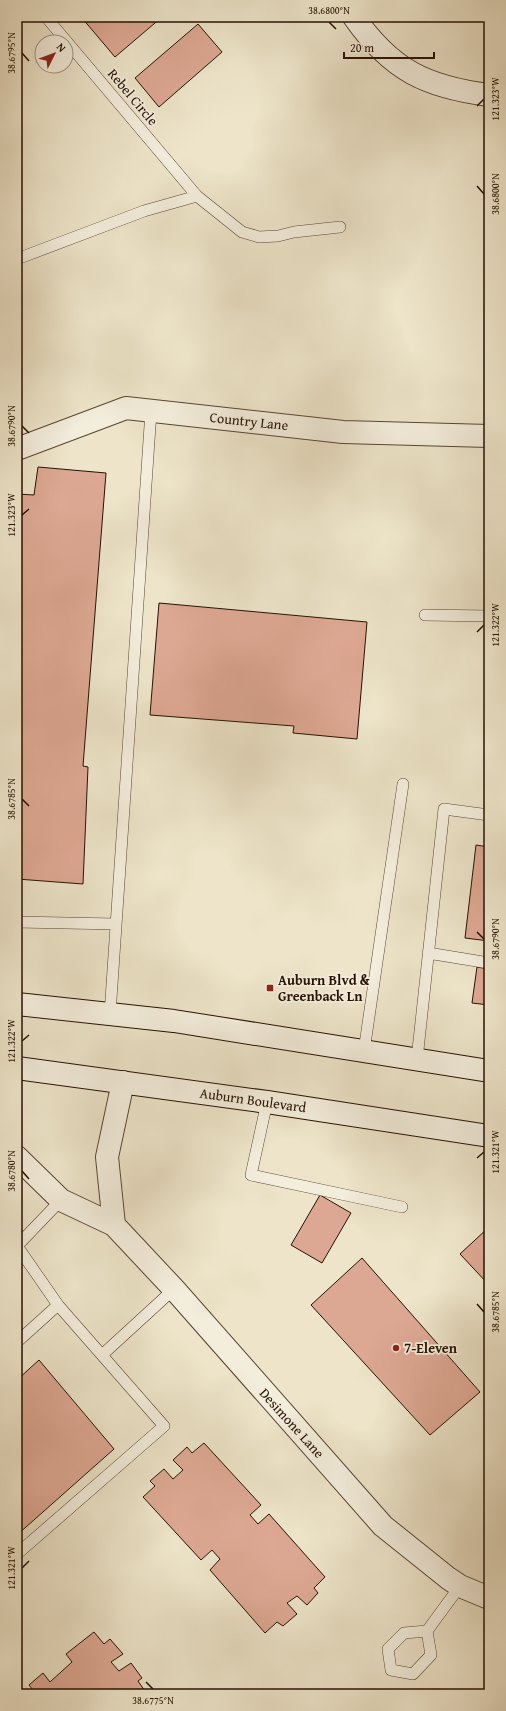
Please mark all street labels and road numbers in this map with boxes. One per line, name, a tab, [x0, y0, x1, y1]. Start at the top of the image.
street label: Rebel Circle	[103, 64, 163, 130]
street label: Country Lane	[209, 407, 290, 435]
street label: Auburn Boulevard	[199, 1083, 308, 1117]
street label: Desimone Lane	[255, 1383, 329, 1463]

